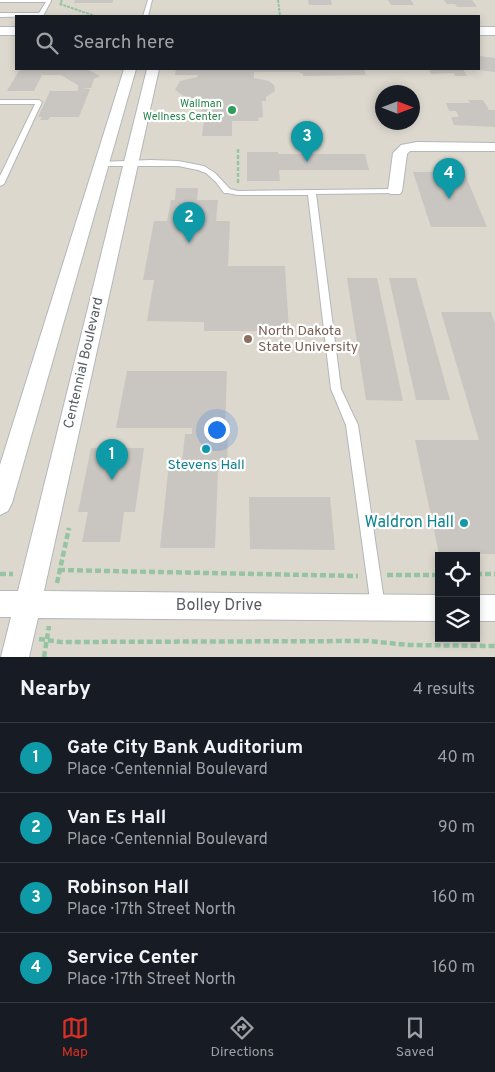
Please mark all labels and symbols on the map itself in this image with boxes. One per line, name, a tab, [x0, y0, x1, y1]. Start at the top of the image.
north arrow	[375, 85, 420, 130]
place label: Wallman Wellness Center	[143, 97, 223, 124]
marker: Wallman Wellness Center	[226, 104, 238, 116]
pin: 3	[291, 121, 323, 162]
pin: 4	[433, 158, 465, 199]
pin: 2	[173, 202, 205, 243]
street label: Centennial Boulevard	[61, 296, 107, 430]
place label: North Dakota State University	[258, 323, 358, 356]
marker: North Dakota State University	[242, 333, 254, 345]
your location	[204, 417, 230, 443]
pin: 1	[96, 439, 128, 480]
marker: Stevens Hall	[200, 443, 212, 455]
place label: Stevens Hall	[167, 457, 245, 474]
place label: Waldron Hall	[364, 513, 454, 533]
marker: Waldron Hall	[458, 517, 470, 529]
street label: Bolley Drive	[176, 596, 262, 616]

